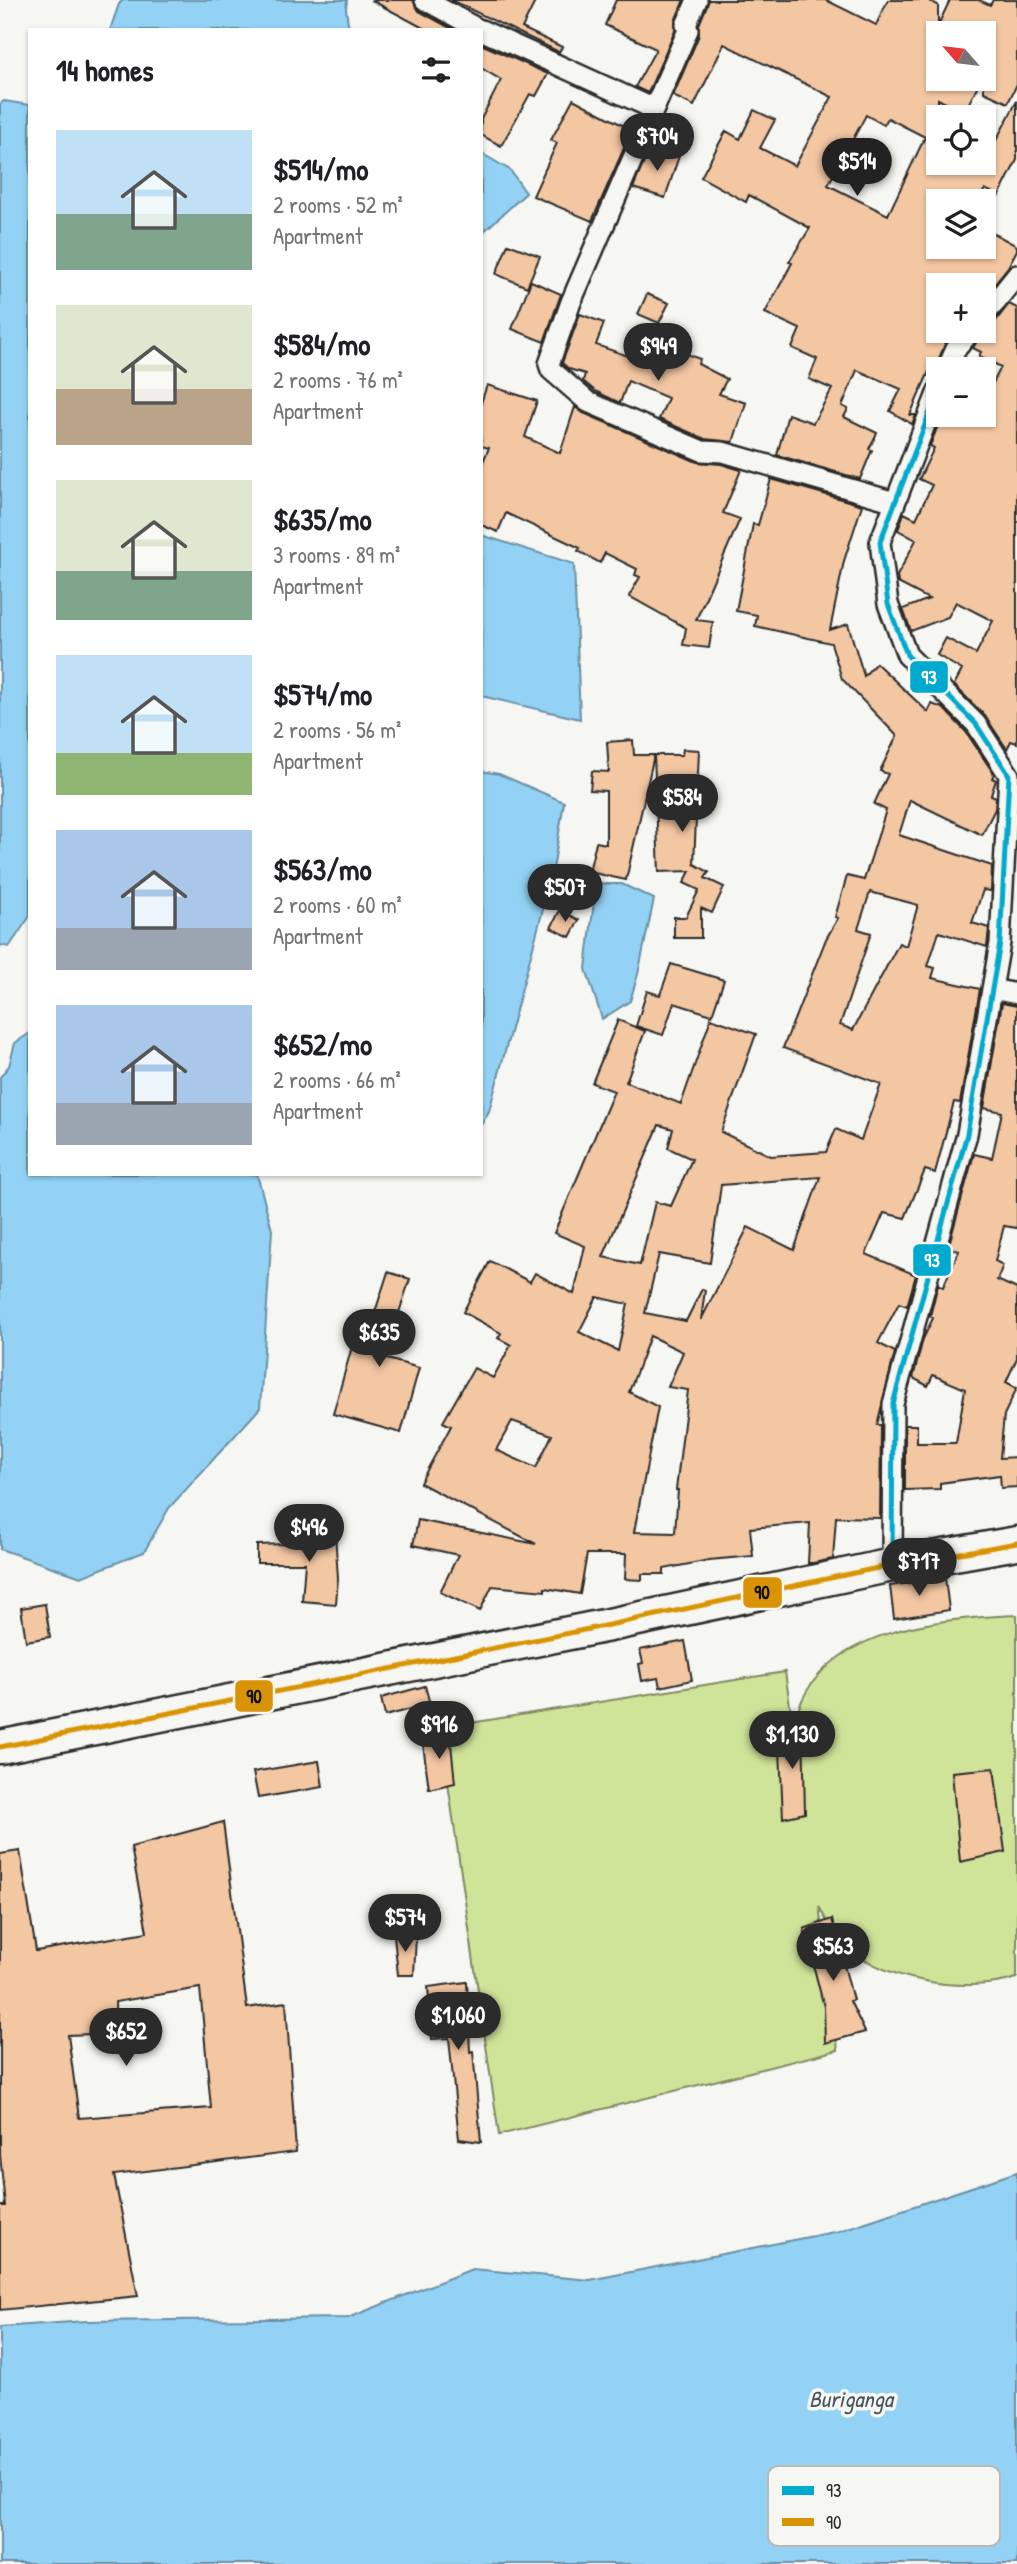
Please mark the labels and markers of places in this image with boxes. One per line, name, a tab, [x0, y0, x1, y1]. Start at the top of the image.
pin: $704	[616, 114, 698, 173]
pin: $514	[816, 138, 898, 198]
pin: $949	[617, 324, 699, 383]
pin: $584	[641, 774, 723, 834]
pin: $507	[524, 864, 606, 924]
pin: $635	[338, 1310, 420, 1369]
pin: $496	[268, 1504, 350, 1564]
pin: $717	[878, 1538, 960, 1598]
pin: $916	[398, 1702, 480, 1761]
pin: $1,130	[735, 1712, 849, 1771]
pin: $574	[364, 1895, 446, 1954]
pin: $563	[792, 1924, 874, 1983]
pin: $1,060	[401, 1993, 515, 2052]
pin: $652	[85, 2008, 167, 2068]

